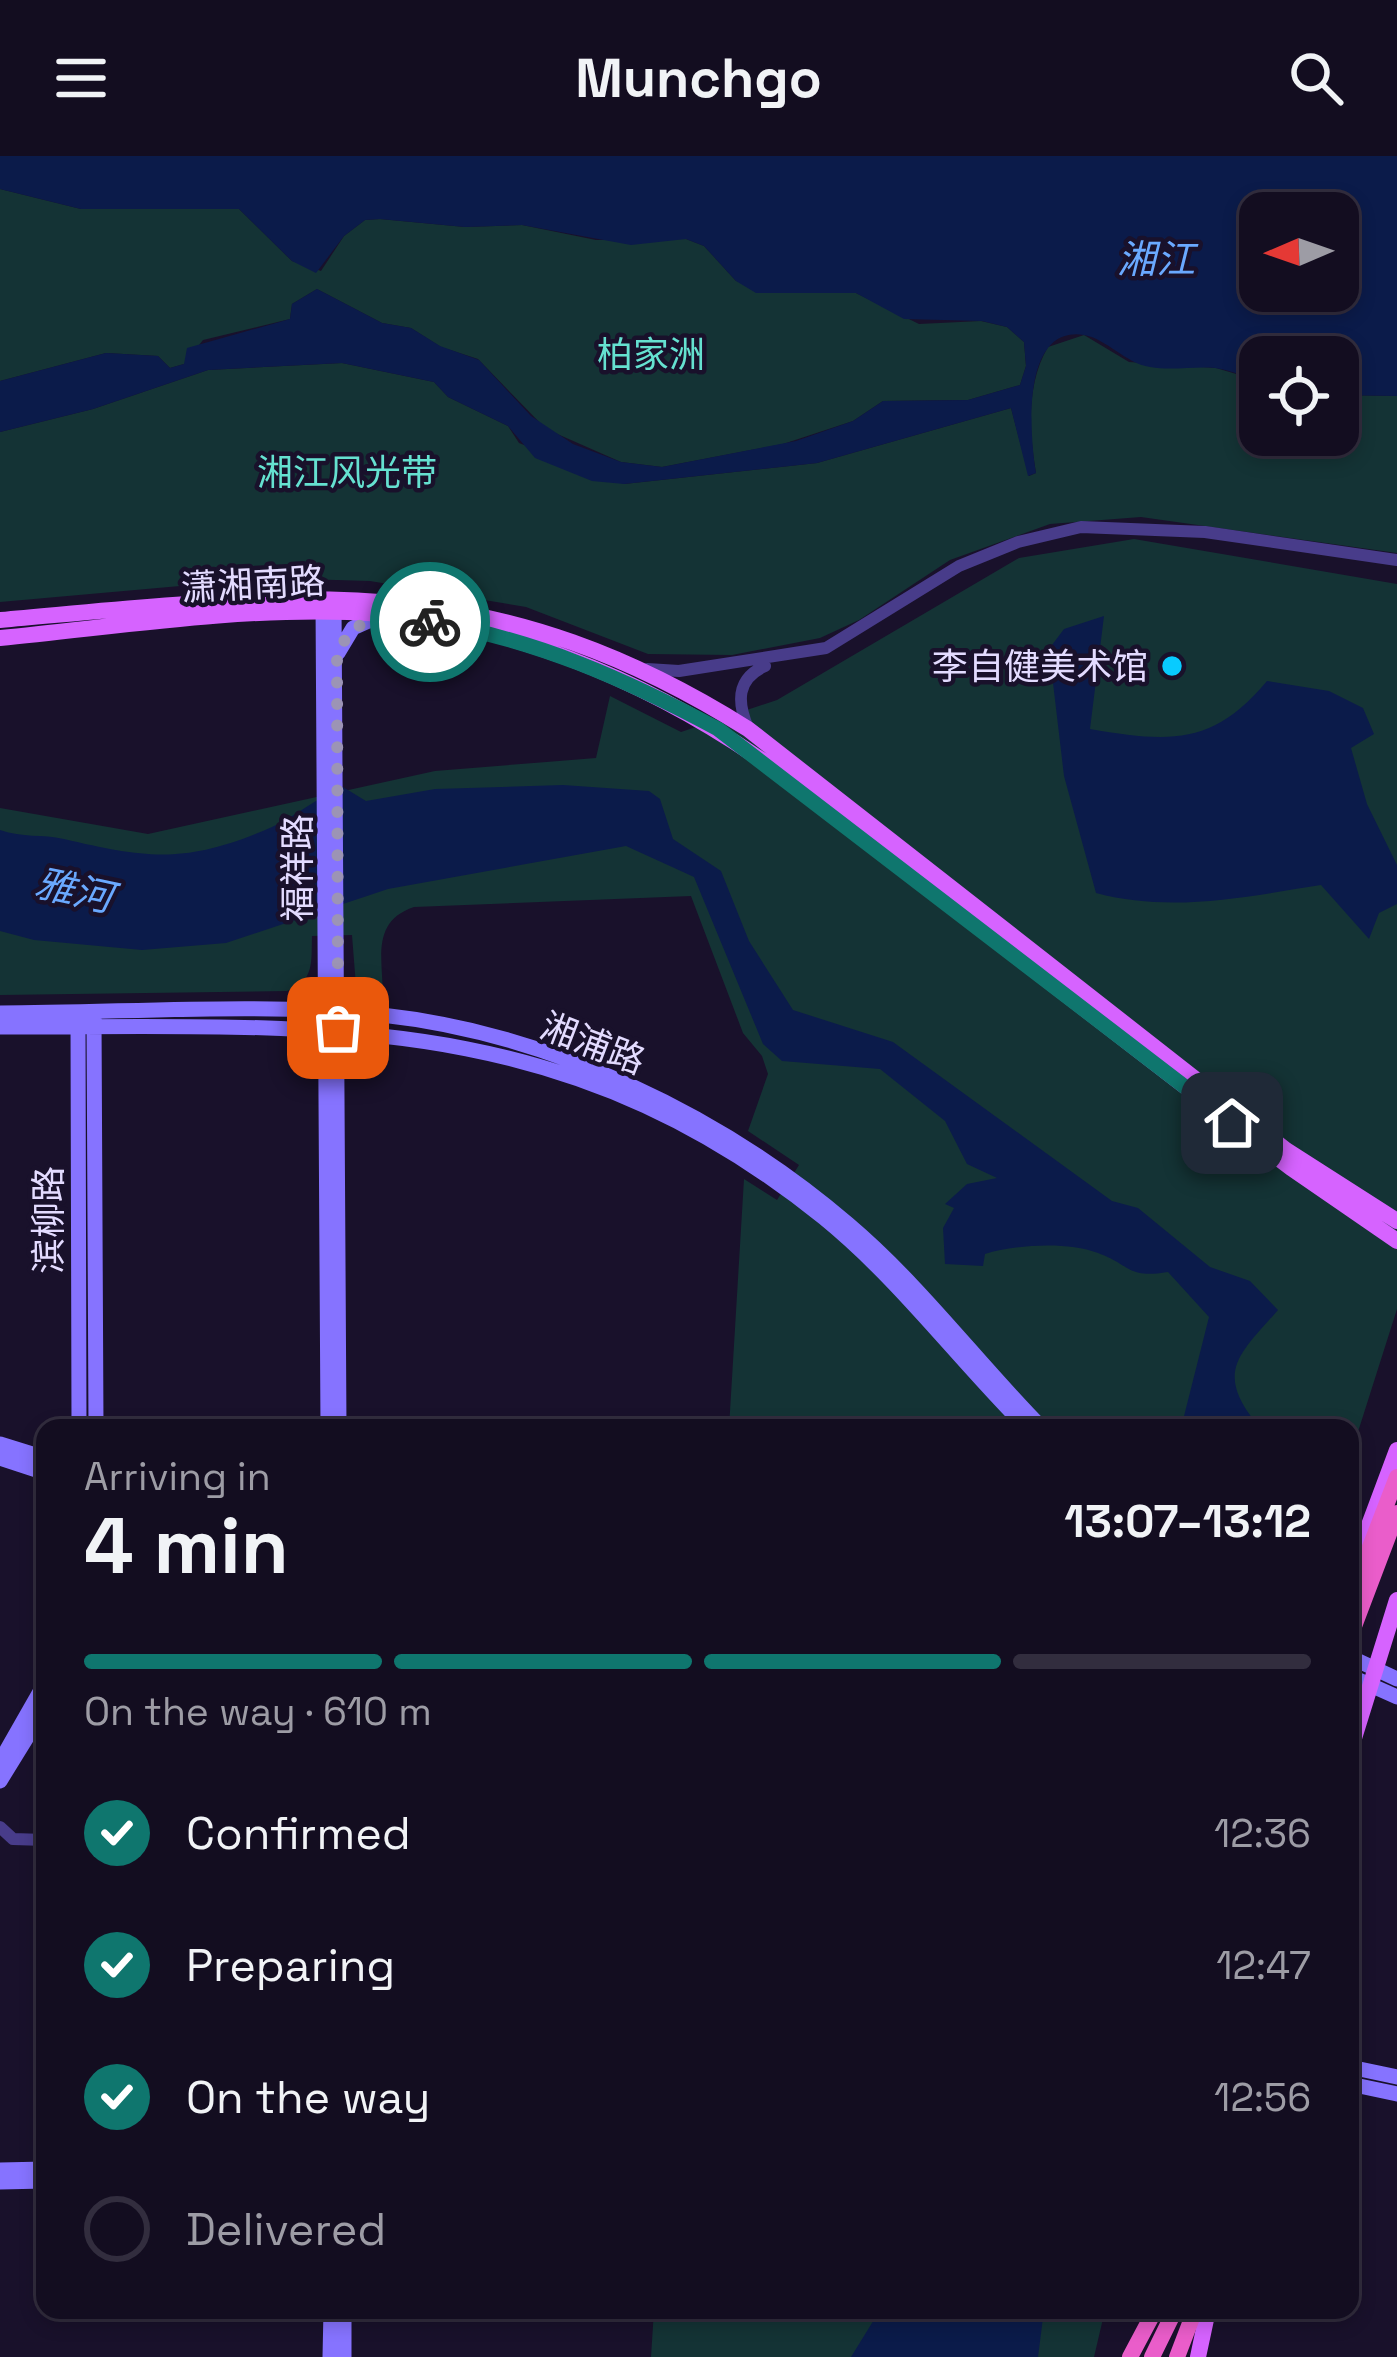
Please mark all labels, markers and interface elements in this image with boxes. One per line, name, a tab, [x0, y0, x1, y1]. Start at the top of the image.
text: Munchgo	[575, 44, 822, 113]
icon: menu	[48, 45, 114, 111]
icon: search	[1283, 45, 1349, 111]
north arrow	[1239, 192, 1359, 312]
map controls	[1239, 192, 1359, 456]
water label: 湘江	[1117, 235, 1199, 284]
park label: 柏家洲	[597, 332, 705, 378]
button: locate	[1239, 336, 1359, 456]
park label: 湘江风光带	[257, 450, 437, 496]
street label: 潇湘南路	[180, 558, 326, 612]
courier	[370, 562, 490, 682]
icon: bike	[397, 589, 463, 655]
place label: 李自健美术馆	[932, 644, 1148, 690]
marker: 李自健美术馆	[1159, 653, 1185, 679]
street label: 福祥路	[275, 814, 321, 922]
water label: 雅河	[31, 858, 124, 924]
pin	[287, 977, 389, 1079]
icon: bag	[305, 995, 371, 1061]
street label: 湘浦路	[534, 1003, 651, 1085]
pin	[1181, 1072, 1283, 1174]
icon: home	[1199, 1090, 1265, 1156]
street label: 滨柳路	[26, 1166, 72, 1274]
text: Arriving in	[84, 1452, 271, 1501]
text: 13:07–13:12	[1064, 1493, 1311, 1550]
text: 4 min	[84, 1496, 289, 1596]
text: On the way · 610 m	[84, 1687, 432, 1736]
icon: check	[84, 1800, 150, 1866]
text: Confirmed	[186, 1805, 411, 1862]
text: 12:36	[1214, 1809, 1311, 1858]
icon: check	[84, 1932, 150, 1998]
text: Preparing	[186, 1937, 395, 1994]
text: 12:47	[1216, 1941, 1311, 1990]
icon: check	[84, 2064, 150, 2130]
text: On the way	[186, 2069, 430, 2126]
text: 12:56	[1214, 2073, 1311, 2122]
text: Delivered	[186, 2201, 386, 2258]

